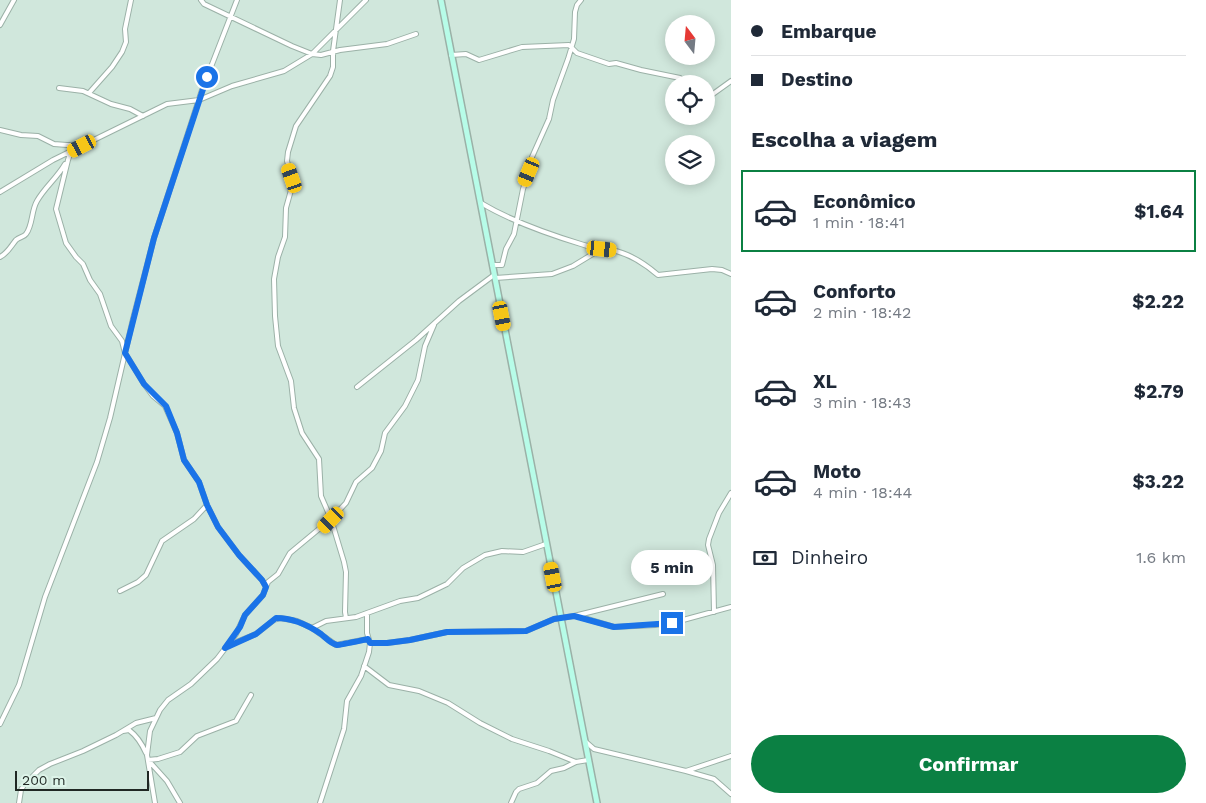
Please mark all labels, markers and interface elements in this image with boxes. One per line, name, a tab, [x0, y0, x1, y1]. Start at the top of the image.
north arrow	[665, 15, 715, 65]
map controls	[665, 15, 715, 185]
text: Embarque	[781, 20, 876, 43]
route start	[196, 66, 218, 88]
text: Destino	[781, 68, 853, 91]
button: locate	[665, 75, 715, 125]
text: Escolha a viagem	[751, 127, 938, 152]
car	[65, 133, 98, 159]
button: layers	[665, 135, 715, 185]
car	[516, 155, 541, 189]
car	[280, 161, 303, 195]
icon: car	[753, 189, 798, 234]
text: Econômico	[813, 190, 916, 213]
text: $1.64	[1134, 200, 1184, 223]
text: 1 min · 18:41	[813, 213, 905, 232]
car	[586, 240, 617, 258]
icon: car	[753, 279, 798, 324]
text: Conforto	[813, 280, 896, 303]
text: $2.22	[1132, 290, 1184, 313]
car	[491, 300, 512, 332]
text: 2 min · 18:42	[813, 303, 911, 322]
icon: car	[753, 369, 798, 414]
text: XL	[813, 370, 837, 393]
text: $2.79	[1134, 380, 1184, 403]
text: 3 min · 18:43	[813, 393, 911, 412]
icon: car	[753, 459, 798, 504]
text: Moto	[813, 460, 861, 483]
text: $3.22	[1132, 470, 1184, 493]
text: 4 min · 18:44	[813, 483, 912, 502]
car	[315, 504, 346, 536]
icon: cash	[751, 544, 779, 572]
text: Dinheiro	[791, 546, 868, 569]
text: 1.6 km	[1136, 548, 1186, 567]
callout: 5 min	[631, 550, 713, 586]
text: 5 min	[650, 558, 694, 577]
car	[542, 561, 563, 593]
route end	[661, 612, 683, 634]
button: Confirmar	[751, 735, 1186, 793]
scale bar	[15, 768, 149, 791]
text: 200 m	[22, 772, 66, 788]

